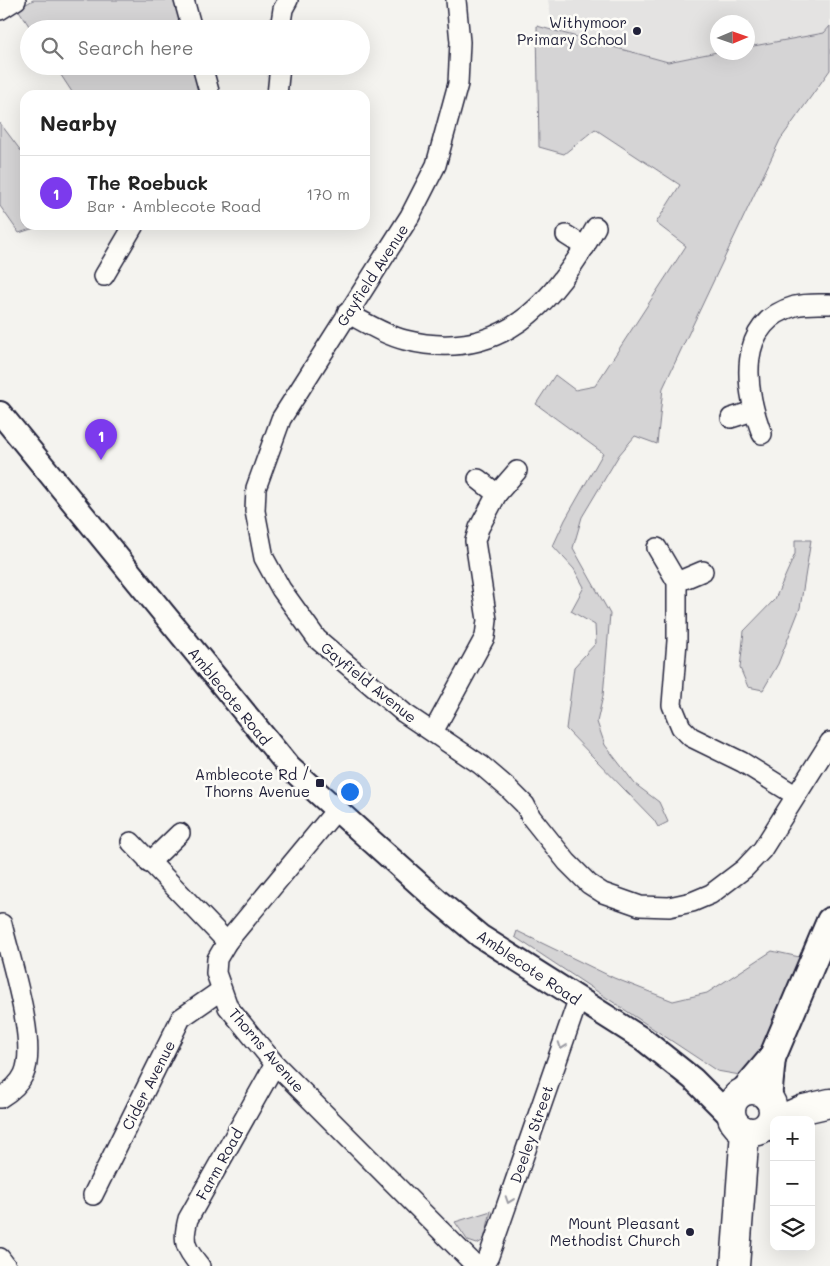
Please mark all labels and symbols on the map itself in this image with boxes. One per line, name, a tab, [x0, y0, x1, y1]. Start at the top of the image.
place label: Withymoor Primary School	[517, 12, 627, 49]
north arrow	[710, 15, 755, 60]
marker: Withymoor Primary School	[631, 25, 643, 37]
street label: Gayfield Avenue	[331, 220, 413, 330]
pin: 1	[85, 419, 117, 460]
street label: Gayfield Avenue	[317, 637, 421, 727]
street label: Amblecote Road	[184, 643, 276, 749]
place label: Amblecote Rd / Thorns Avenue	[195, 764, 310, 801]
marker: Amblecote Rd / Thorns Avenue	[314, 777, 326, 789]
your location	[337, 779, 363, 805]
street label: Amblecote Road	[473, 925, 585, 1009]
street label: Thorns Avenue	[225, 1004, 309, 1096]
street label: Cider Avenue	[117, 1037, 179, 1133]
one-way arrow	[558, 1041, 568, 1050]
street label: Deeley Street	[505, 1082, 557, 1186]
street label: Farm Road	[191, 1124, 247, 1204]
one-way arrow	[504, 1195, 514, 1203]
place label: Mount Pleasant Methodist Church	[550, 1213, 680, 1250]
marker: Mount Pleasant Methodist Church	[684, 1226, 696, 1238]

